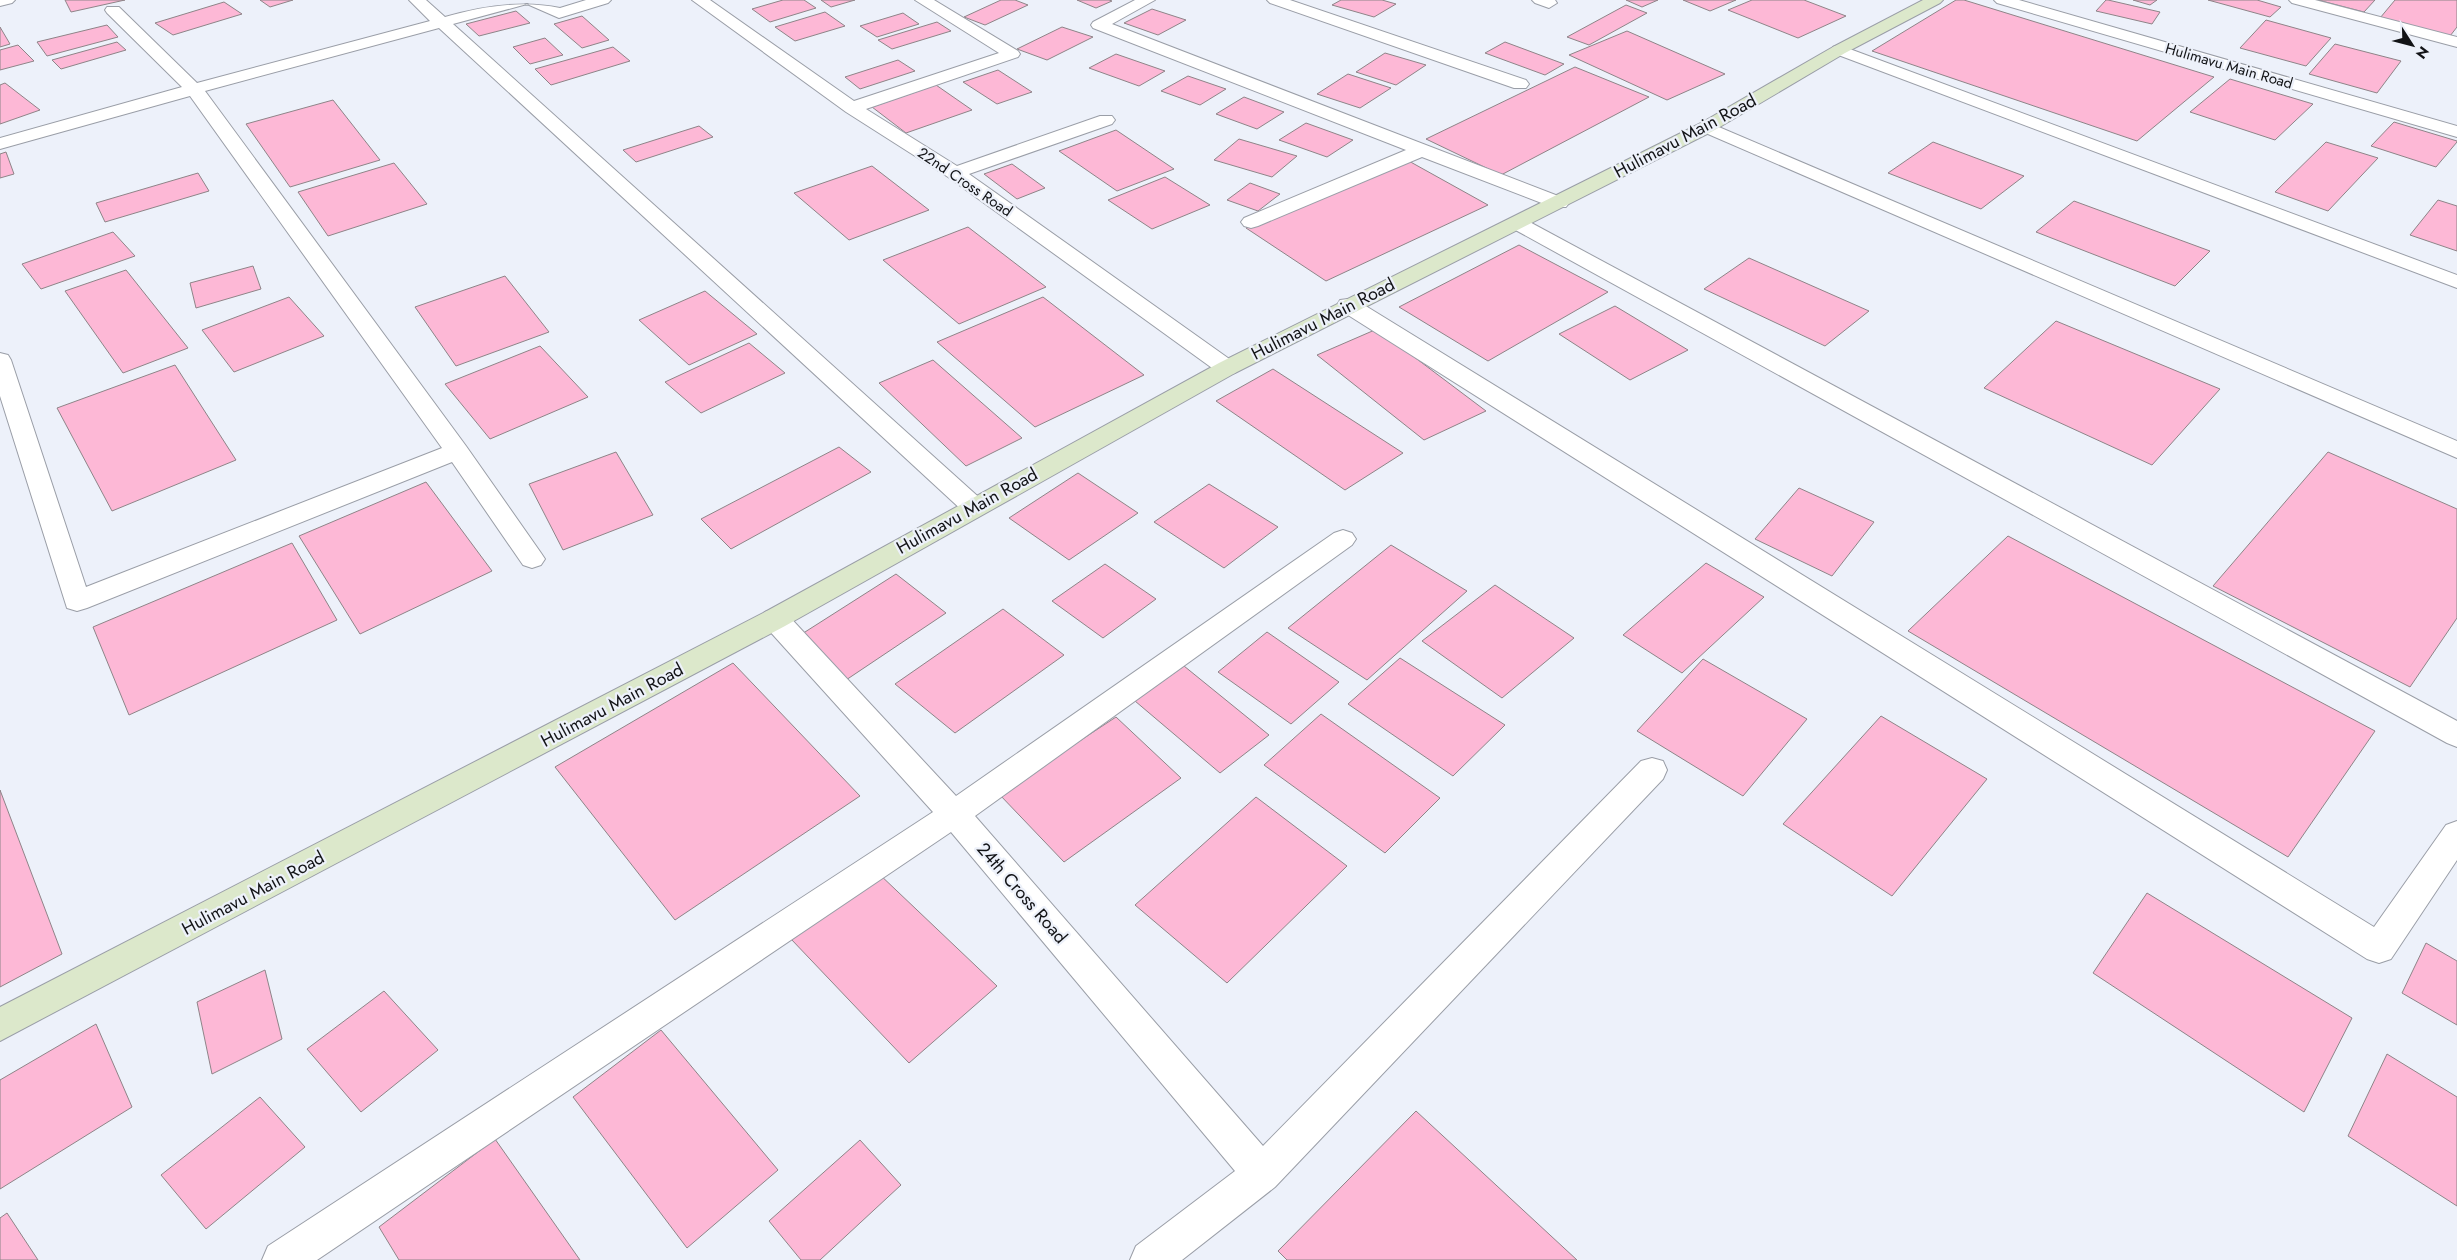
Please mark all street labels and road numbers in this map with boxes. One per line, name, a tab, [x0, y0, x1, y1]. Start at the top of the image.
street label: Hulimavu Main Road	[2163, 37, 2295, 95]
street label: Hulimavu Main Road	[1609, 87, 1761, 185]
street label: 22nd Cross Road	[913, 142, 1017, 222]
street label: Hulimavu Main Road	[1247, 272, 1399, 366]
street label: Hulimavu Main Road	[892, 461, 1042, 561]
street label: Hulimavu Main Road	[536, 656, 688, 754]
street label: 24th Cross Road	[971, 837, 1073, 949]
street label: Hulimavu Main Road	[177, 844, 329, 942]

